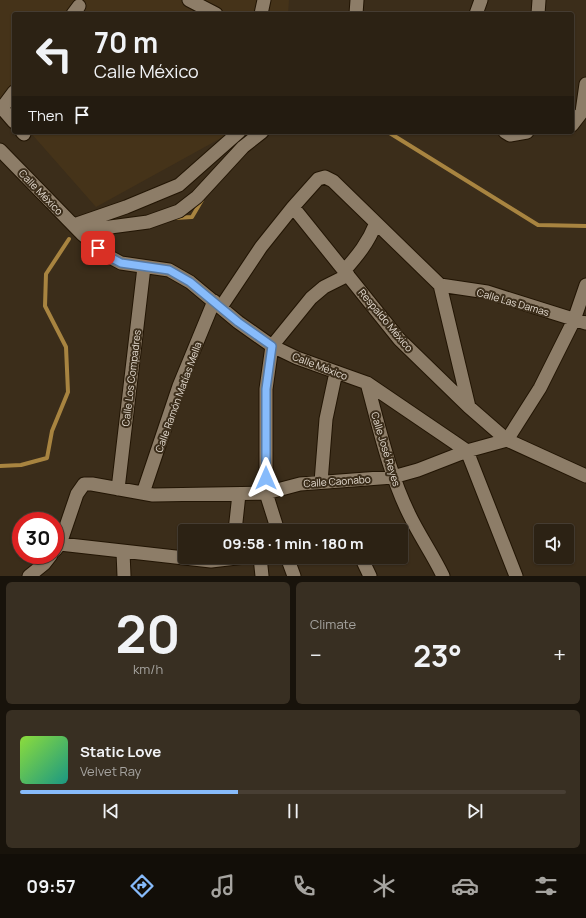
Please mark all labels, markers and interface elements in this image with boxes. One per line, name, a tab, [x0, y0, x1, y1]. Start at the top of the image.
text: 70 m	[94, 23, 158, 61]
icon: left	[28, 28, 80, 80]
text: Calle México	[94, 59, 199, 83]
icon: arrive	[71, 104, 93, 126]
text: Then	[28, 105, 63, 126]
street label: Calle México	[16, 166, 66, 218]
pin	[81, 231, 115, 265]
icon: arrive	[87, 237, 109, 259]
street label: Calle Las Damas	[475, 285, 551, 319]
street label: Respaldo México	[356, 286, 416, 354]
street label: Calle Los Compadres	[118, 329, 144, 427]
street label: Calle Ramón Matías Mella	[151, 340, 205, 454]
street label: Calle México	[290, 349, 350, 383]
street label: Calle José Reyes	[368, 410, 404, 488]
position arrow	[245, 457, 287, 499]
street label: Calle Caonabo	[303, 472, 371, 490]
speed limit sign: 30	[12, 512, 64, 564]
map controls	[534, 524, 574, 564]
button: sound	[534, 524, 574, 564]
text: 09:58 · 1 min · 180 m	[222, 533, 364, 554]
text: 20	[115, 598, 181, 669]
text: Climate	[310, 615, 356, 633]
text: 23°	[413, 635, 462, 676]
text: −	[310, 640, 322, 670]
text: +	[553, 640, 566, 670]
text: km/h	[133, 660, 163, 678]
text: Static Love	[80, 741, 161, 762]
text: Velvet Ray	[80, 762, 141, 780]
icon: previous	[100, 800, 122, 822]
icon: pause	[282, 800, 304, 822]
icon: next	[464, 800, 486, 822]
icon: directions	[128, 872, 156, 900]
icon: music	[209, 872, 237, 900]
icon: phone	[290, 872, 318, 900]
icon: climate	[370, 872, 398, 900]
icon: car	[451, 872, 479, 900]
icon: filters	[532, 872, 560, 900]
text: 09:57	[26, 874, 76, 898]

